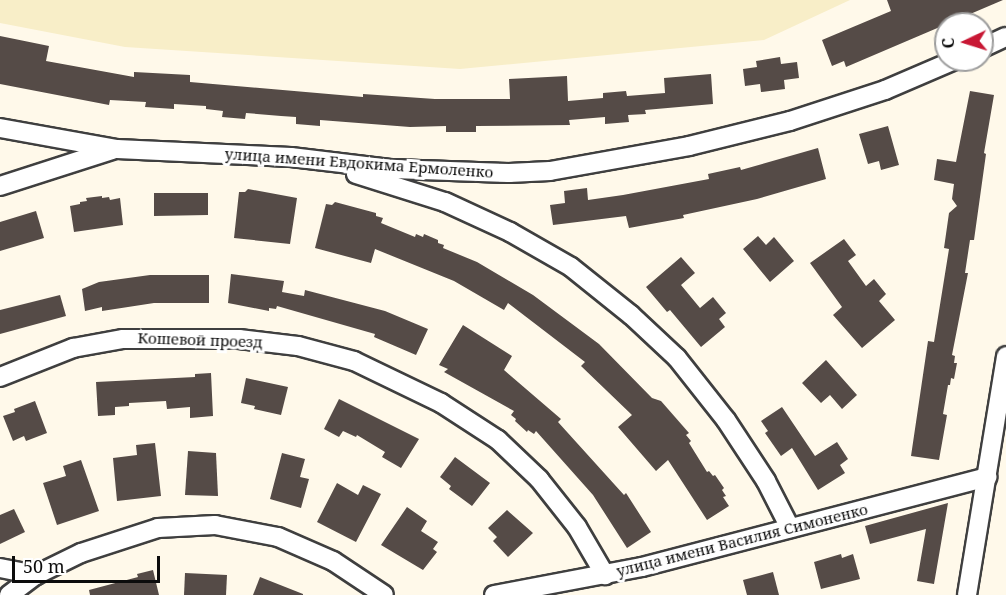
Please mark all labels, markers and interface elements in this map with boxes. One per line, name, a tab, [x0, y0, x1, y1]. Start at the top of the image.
north arrow	[934, 12, 994, 72]
text: С	[937, 37, 959, 49]
street label: улица имени Евдокима Ермоленко	[224, 145, 494, 181]
street label: Кошевой проезд	[137, 329, 263, 351]
street label: улица имени Василия Симоненко	[614, 500, 870, 580]
scale bar	[15, 544, 164, 582]
text: 50 m	[23, 554, 65, 578]

